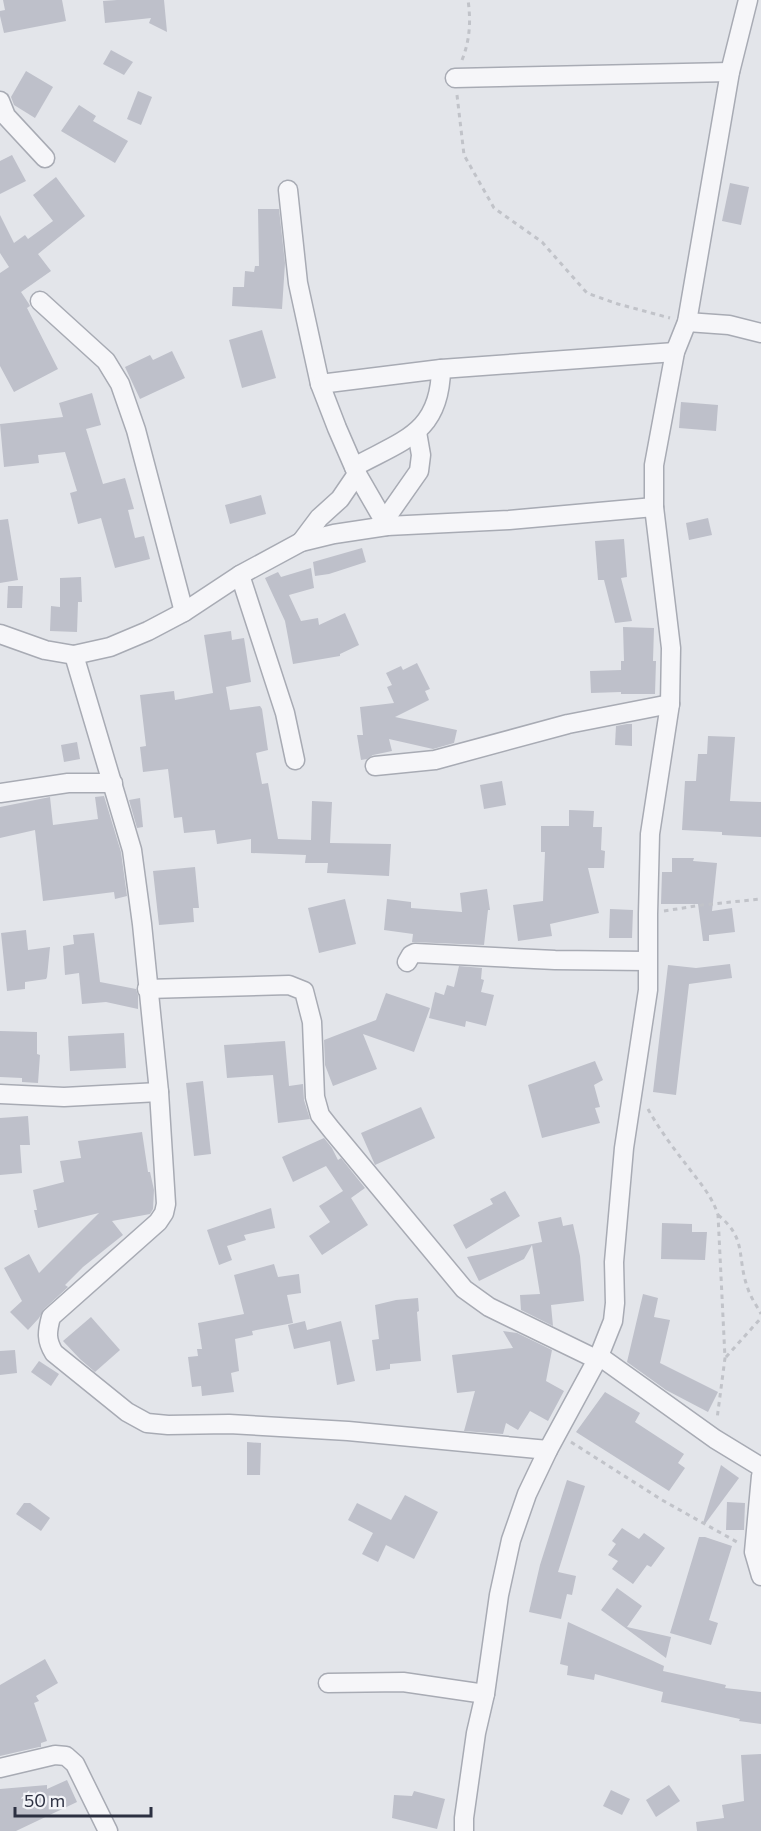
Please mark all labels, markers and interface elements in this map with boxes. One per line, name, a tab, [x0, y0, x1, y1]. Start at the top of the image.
scale bar	[15, 1780, 152, 1818]
text: 50 m	[24, 1789, 65, 1811]

